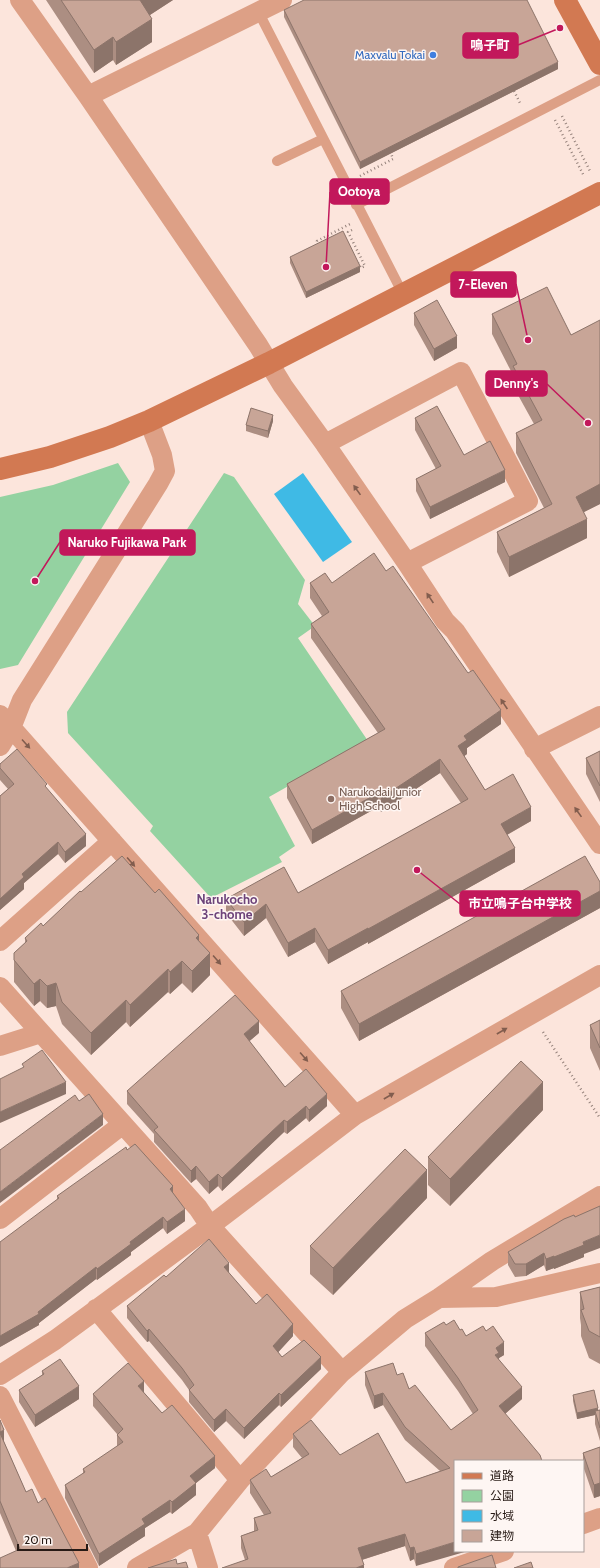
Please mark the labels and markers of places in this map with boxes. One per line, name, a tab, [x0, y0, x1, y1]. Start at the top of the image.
callout: 鳴子町	[463, 33, 518, 58]
place label: Maxvalu Tokai	[355, 47, 425, 62]
marker: Maxvalu Tokai	[428, 50, 438, 60]
callout: Ootoya	[330, 179, 389, 204]
callout: 7-Eleven	[451, 272, 516, 297]
callout: Denny's	[486, 371, 547, 396]
callout: Naruko Fujikawa Park	[60, 530, 195, 555]
place label: Narukodai Junior High School	[339, 784, 422, 813]
marker: Narukodai Junior High School	[326, 794, 336, 804]
callout: 市立鳴子台中学校	[460, 891, 580, 916]

